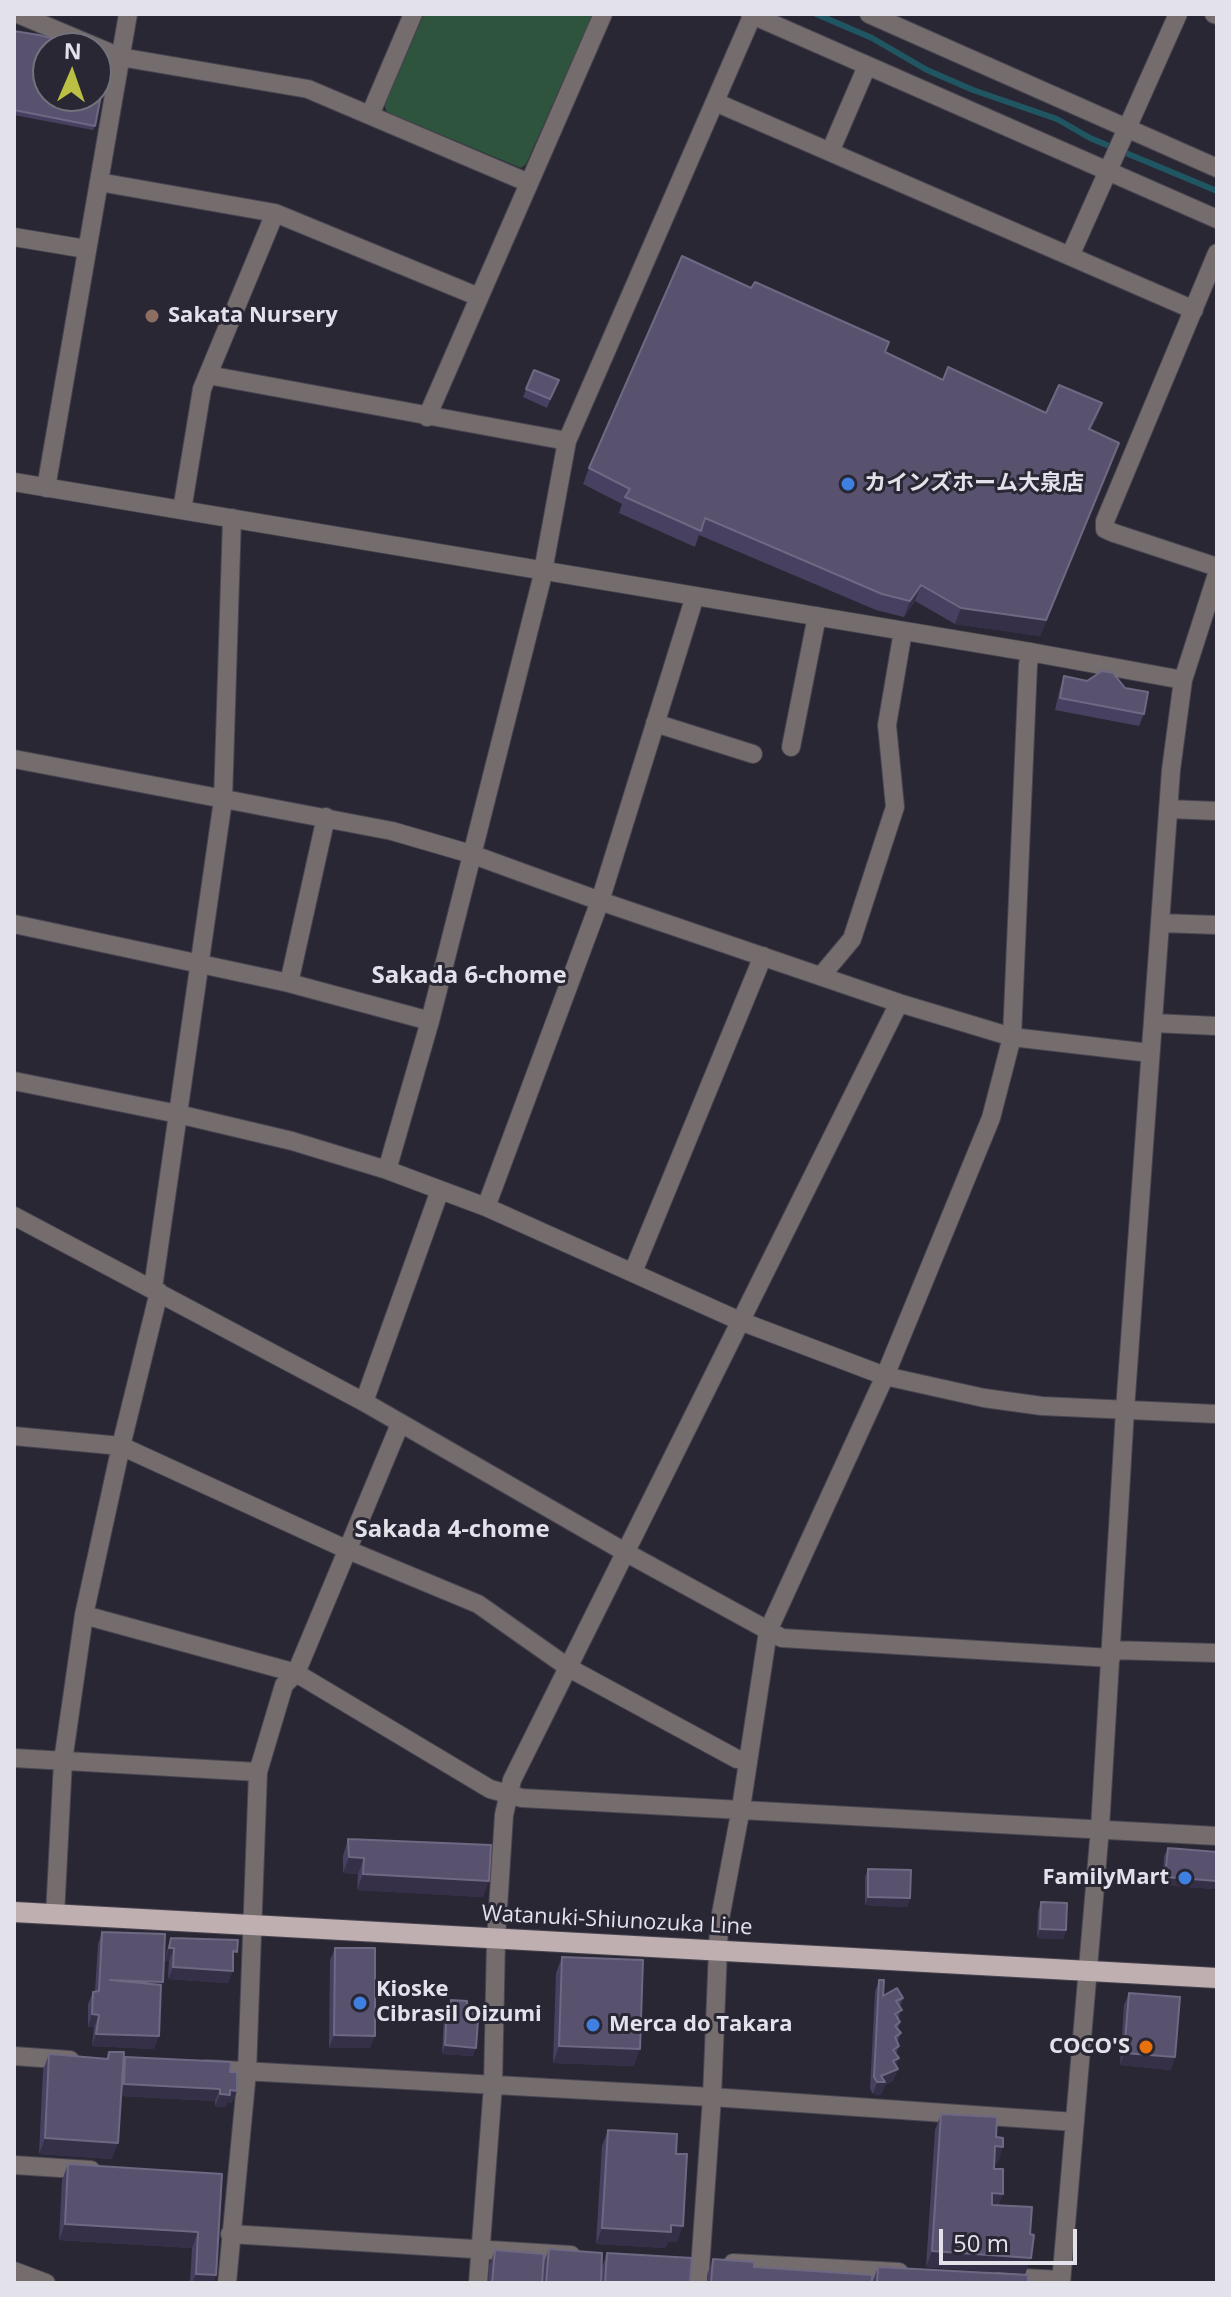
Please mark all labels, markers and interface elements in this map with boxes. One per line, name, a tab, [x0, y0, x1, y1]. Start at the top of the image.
north arrow	[32, 32, 112, 112]
text: N	[63, 35, 82, 65]
place label: Sakata Nursery	[168, 303, 338, 329]
marker: Sakata Nursery	[143, 307, 161, 325]
place label: カインズホーム大泉店	[864, 471, 1084, 497]
marker: カインズホーム大泉店	[839, 475, 857, 493]
district label: Sakada 6-chome	[371, 962, 567, 990]
district label: Sakada 4-chome	[354, 1516, 550, 1544]
place label: FamilyMart	[1043, 1865, 1169, 1891]
marker: FamilyMart	[1176, 1869, 1194, 1887]
street label: Watanuki-Shiunozuka Line	[481, 1901, 753, 1941]
place label: Kioske Cibrasil Oizumi	[376, 1977, 542, 2028]
marker: Kioske Cibrasil Oizumi	[351, 1994, 369, 2012]
place label: Merca do Takara	[609, 2012, 793, 2038]
marker: Merca do Takara	[584, 2016, 602, 2034]
place label: COCO'S	[1049, 2034, 1130, 2060]
marker: COCO'S	[1137, 2038, 1155, 2056]
scale bar	[943, 2213, 1081, 2263]
text: 50 m	[953, 2226, 1009, 2259]

